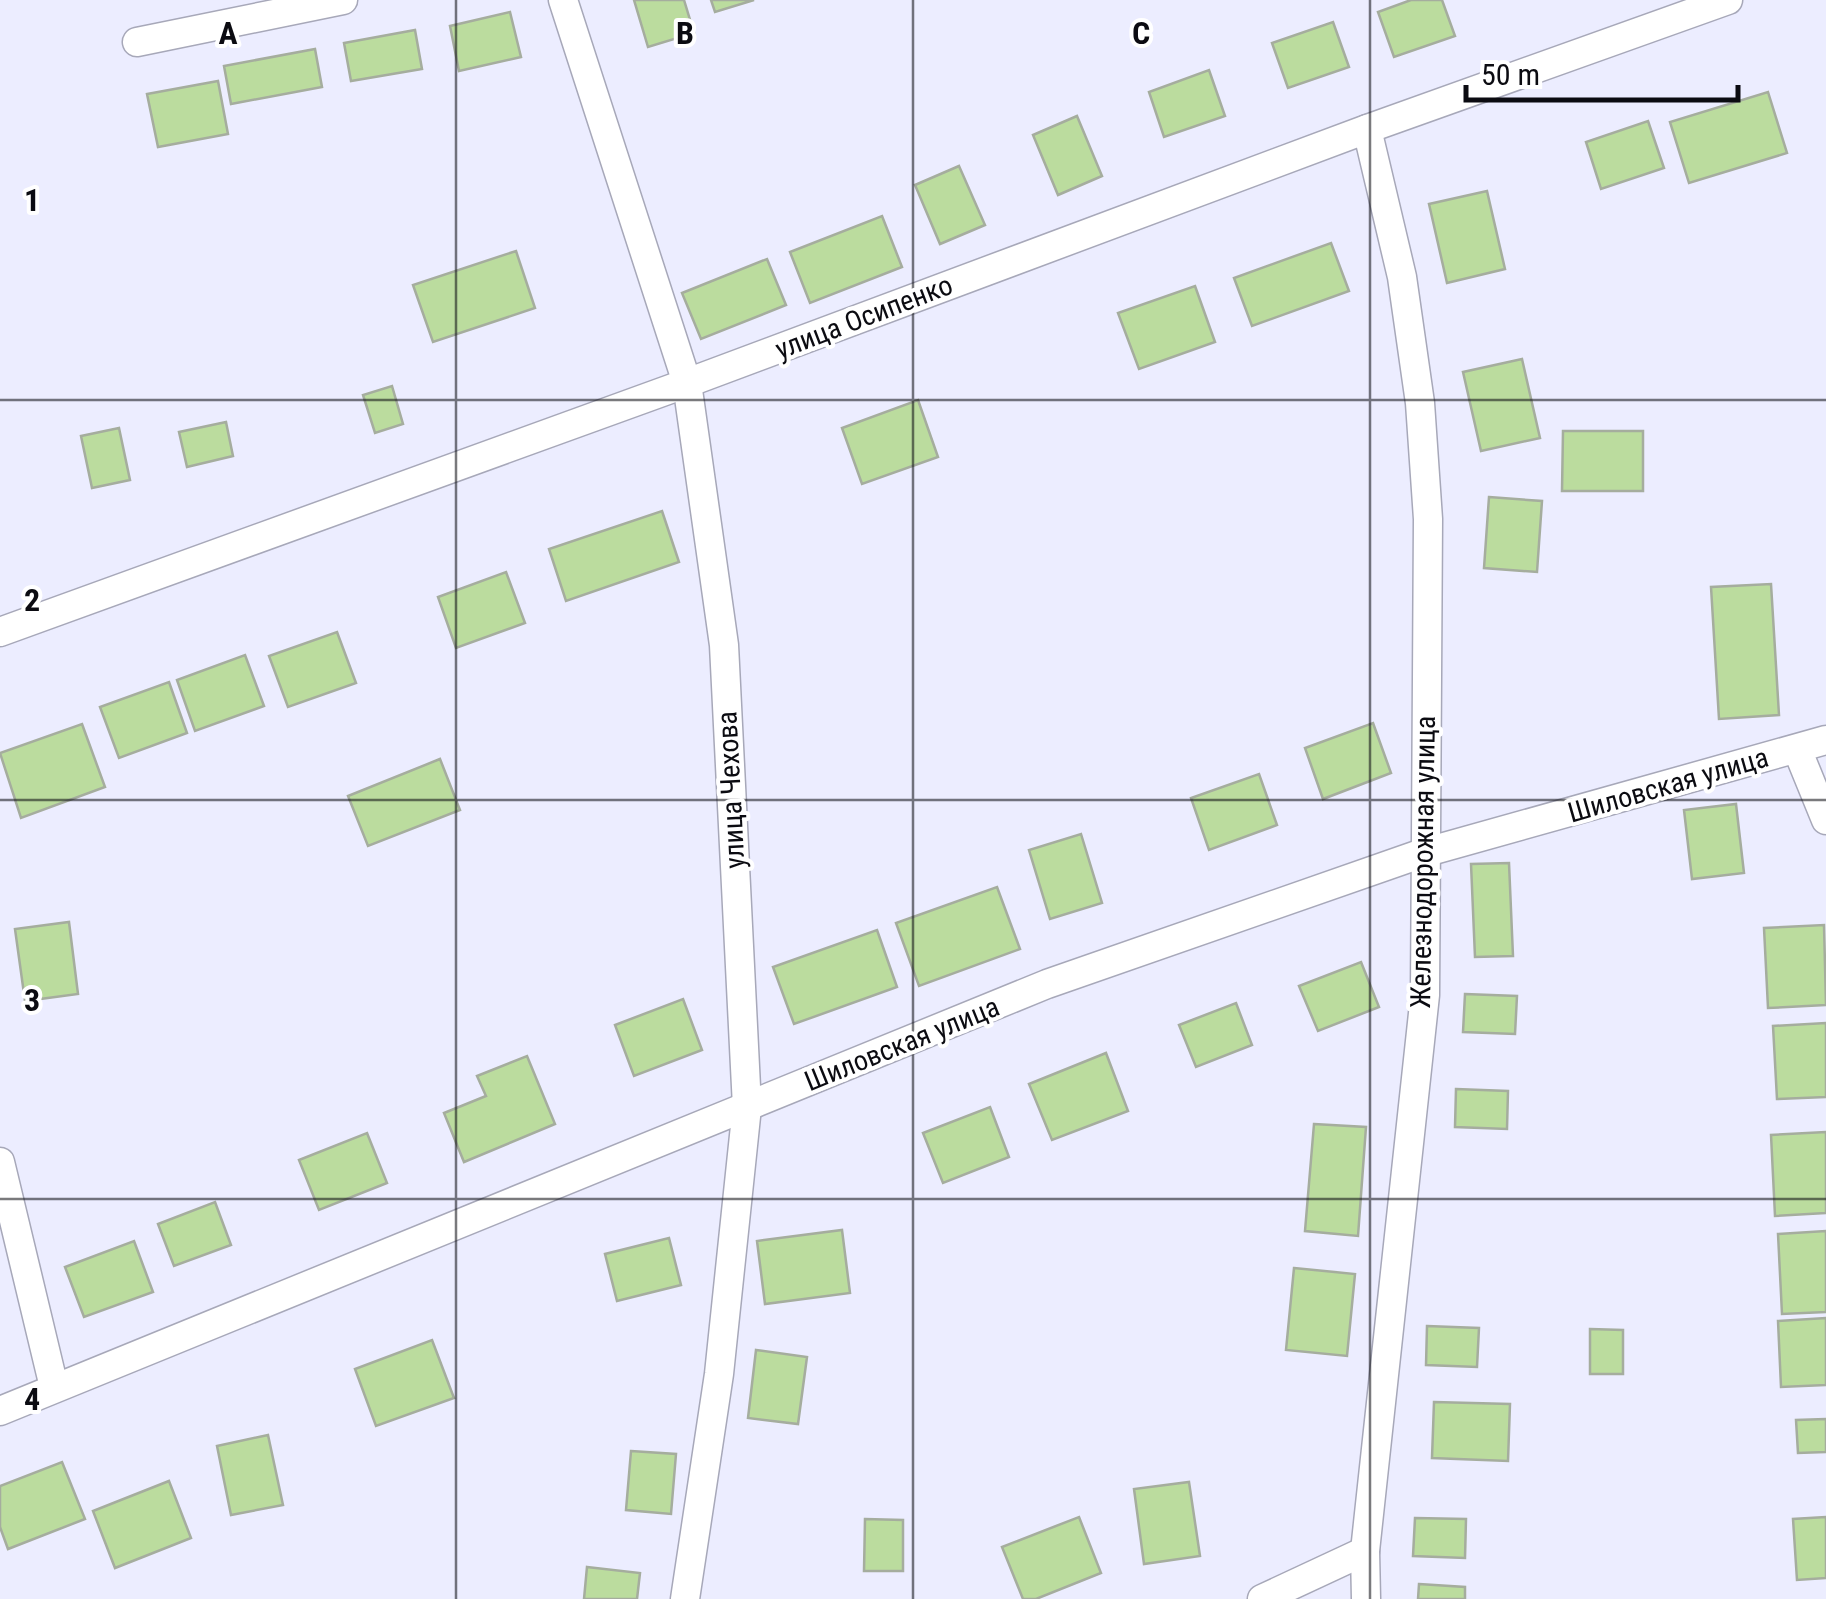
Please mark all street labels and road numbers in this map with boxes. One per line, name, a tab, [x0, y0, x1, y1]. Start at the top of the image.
street label: улица Осипенко	[771, 268, 957, 366]
street label: улица Чехова	[710, 710, 752, 870]
street label: Железнодорожная улица	[1404, 715, 1442, 1009]
street label: Шиловская улица	[1564, 741, 1772, 829]
street label: Шиловская улица	[800, 990, 1004, 1098]

